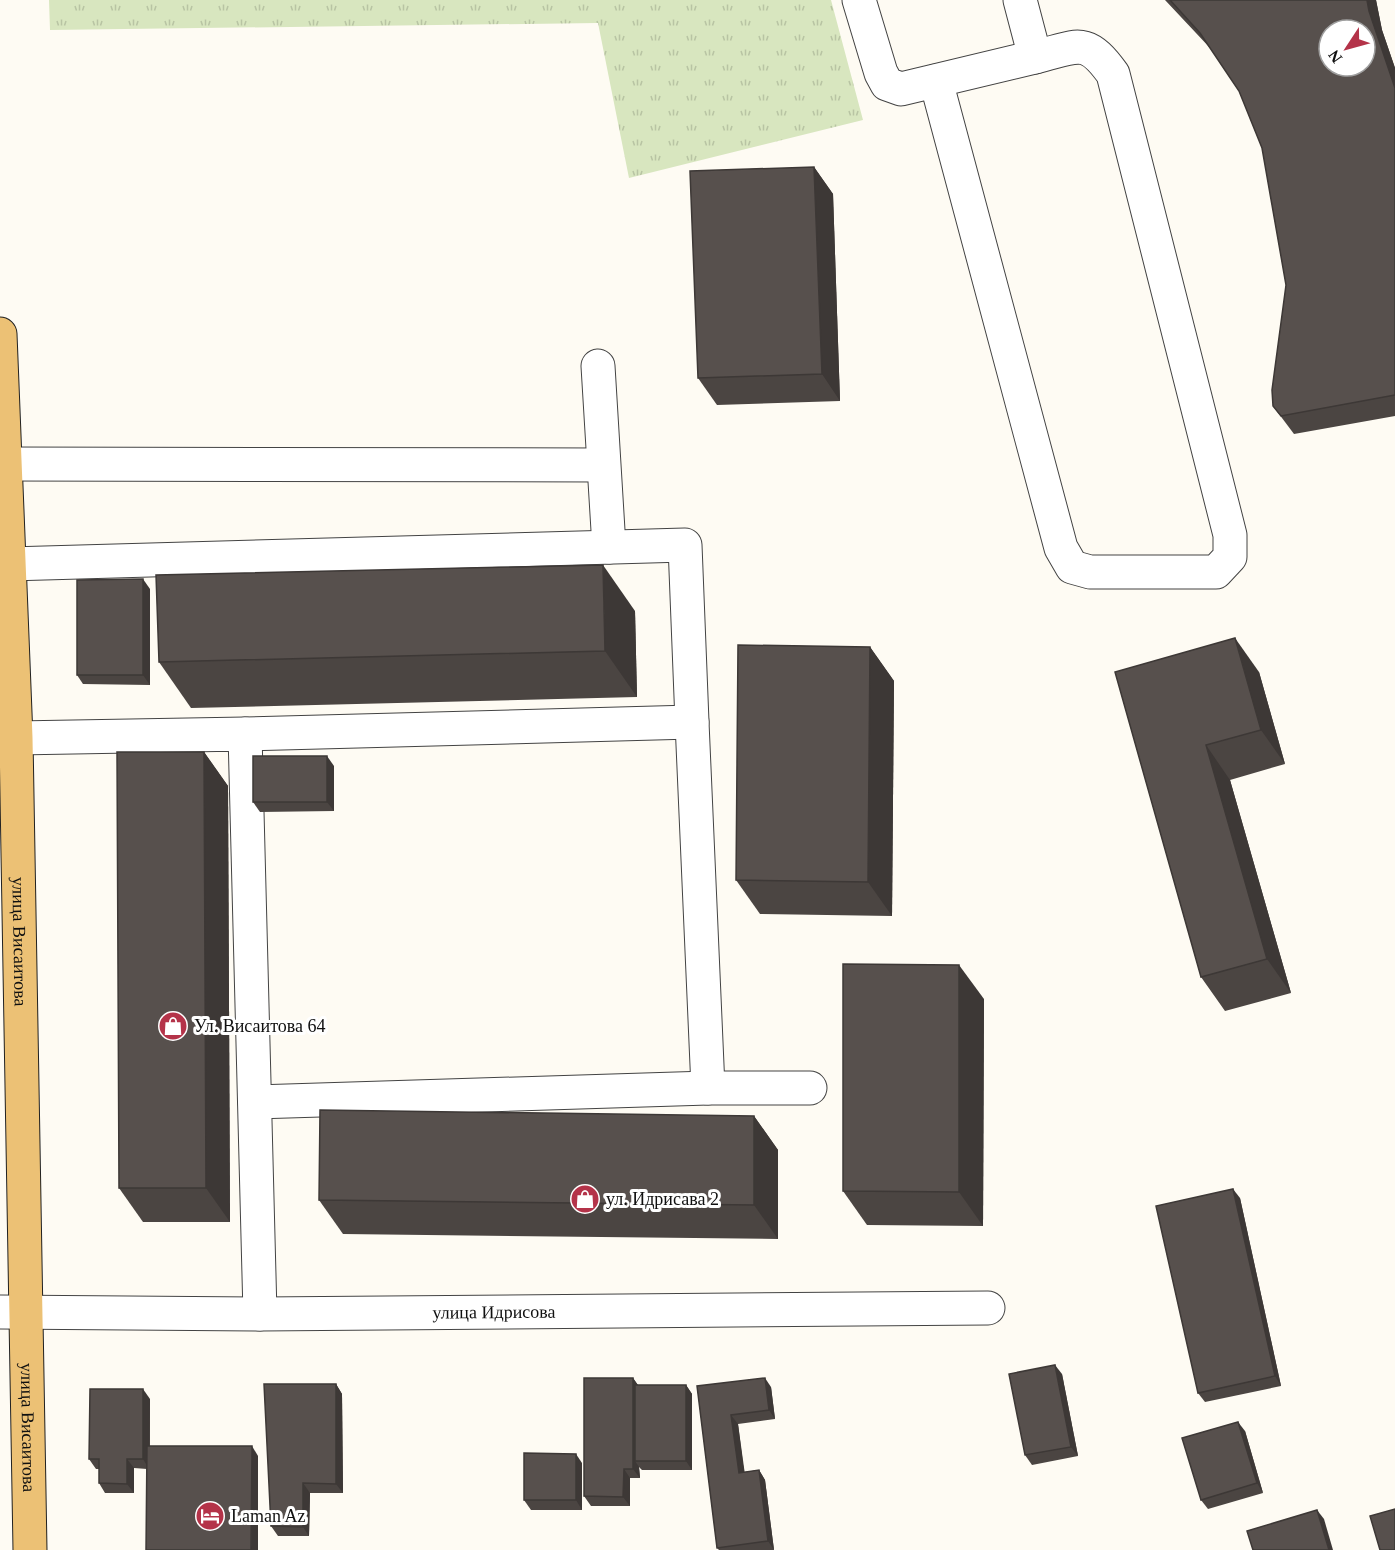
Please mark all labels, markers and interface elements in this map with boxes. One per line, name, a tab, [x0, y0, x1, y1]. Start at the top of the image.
north arrow	[1317, 18, 1377, 78]
text: N	[1325, 46, 1346, 66]
street label: улица Висаитова	[8, 877, 31, 1007]
shop icon: Ул. Висаитова 64	[157, 1010, 189, 1042]
place label: Ул. Висаитова 64	[194, 1016, 326, 1036]
shop icon: ул. Идрисава 2	[569, 1183, 601, 1215]
place label: ул. Идрисава 2	[606, 1189, 719, 1209]
street label: улица Идрисова	[432, 1302, 556, 1323]
street label: улица Висаитова	[17, 1363, 39, 1492]
hotel icon: Laman Az	[194, 1500, 226, 1532]
place label: Laman Az	[231, 1506, 305, 1526]

